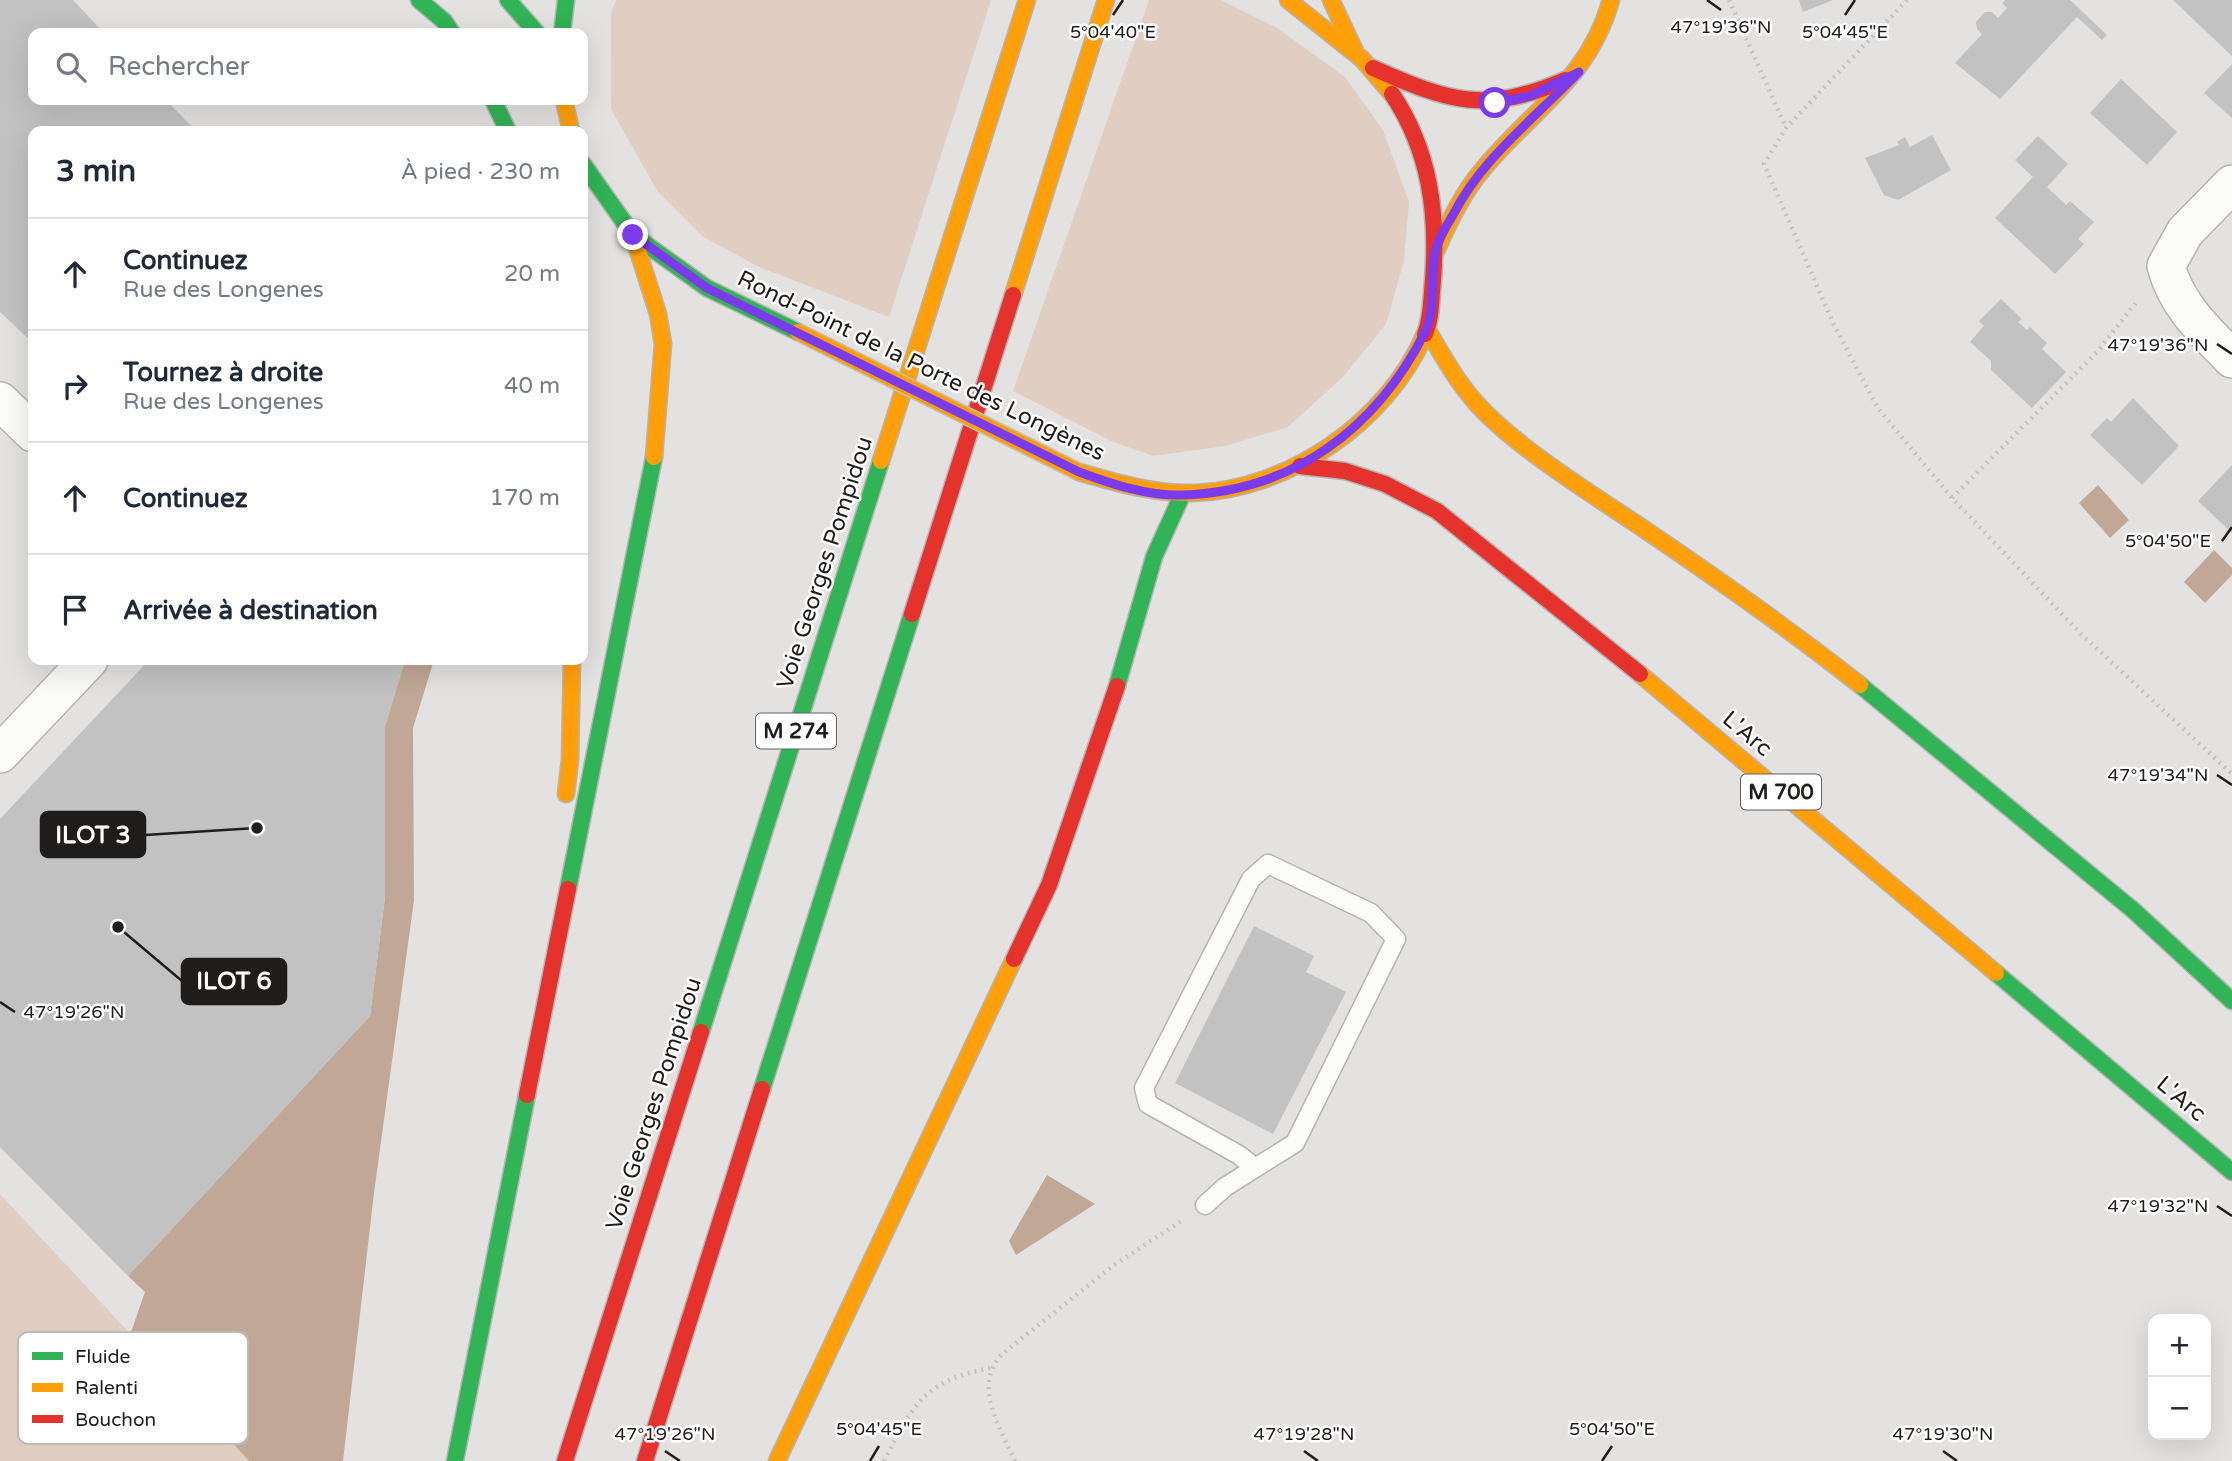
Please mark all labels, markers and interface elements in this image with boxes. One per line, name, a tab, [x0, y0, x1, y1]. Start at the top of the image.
text: 47°19'36"N	[1671, 16, 1771, 38]
text: 5°04'40"E	[1070, 21, 1156, 43]
text: 5°04'45"E	[1802, 21, 1888, 43]
search box	[28, 28, 588, 105]
icon: search	[52, 48, 90, 86]
text: Rechercher	[108, 51, 250, 82]
route start	[1479, 87, 1510, 118]
text: 3 min	[56, 153, 136, 190]
text: À pied · 230 m	[401, 158, 560, 186]
route end	[617, 219, 648, 250]
text: Continuez	[123, 245, 248, 276]
icon: ahead	[56, 255, 94, 293]
text: 20 m	[504, 260, 560, 288]
street label: Rond-Point de la Porte des Longènes	[733, 265, 1109, 467]
text: Rue des Longenes	[123, 276, 324, 304]
text: 47°19'36"N	[2108, 334, 2208, 356]
text: Tournez à droite	[123, 357, 323, 388]
icon: right	[56, 367, 94, 405]
text: 40 m	[504, 372, 560, 400]
text: Rue des Longenes	[123, 388, 324, 416]
street label: Voie Georges Pompidou	[771, 433, 879, 693]
icon: ahead	[56, 479, 94, 517]
text: Continuez	[123, 483, 248, 514]
text: 170 m	[490, 484, 560, 512]
text: 5°04'50"E	[2125, 530, 2211, 552]
icon: arrive	[56, 591, 94, 629]
text: Arrivée à destination	[123, 595, 378, 626]
street label: L'Arc	[1717, 705, 1777, 763]
road number: M 274	[756, 714, 836, 748]
text: 47°19'34"N	[2108, 764, 2208, 786]
road number: M 700	[1741, 774, 1821, 810]
callout: ILOT 3	[41, 812, 145, 857]
text: ILOT 3	[55, 821, 131, 850]
callout: ILOT 6	[182, 959, 286, 1004]
text: ILOT 6	[196, 967, 272, 996]
street label: Voie Georges Pompidou	[600, 974, 708, 1234]
text: 47°19'26"N	[24, 1001, 124, 1023]
street label: L'Arc	[2151, 1070, 2211, 1128]
text: 47°19'32"N	[2108, 1195, 2208, 1217]
map controls	[2148, 1314, 2211, 1440]
button: +	[2148, 1314, 2211, 1377]
legend	[18, 1332, 248, 1444]
text: Fluide	[75, 1346, 130, 1368]
text: Ralenti	[75, 1377, 138, 1399]
button: −	[2148, 1377, 2211, 1440]
text: Bouchon	[75, 1409, 156, 1431]
text: 5°04'45"E	[836, 1418, 922, 1440]
text: 5°04'50"E	[1569, 1418, 1655, 1440]
text: 47°19'26"N	[615, 1423, 715, 1445]
text: 47°19'28"N	[1254, 1423, 1354, 1445]
text: 47°19'30"N	[1893, 1423, 1993, 1445]

